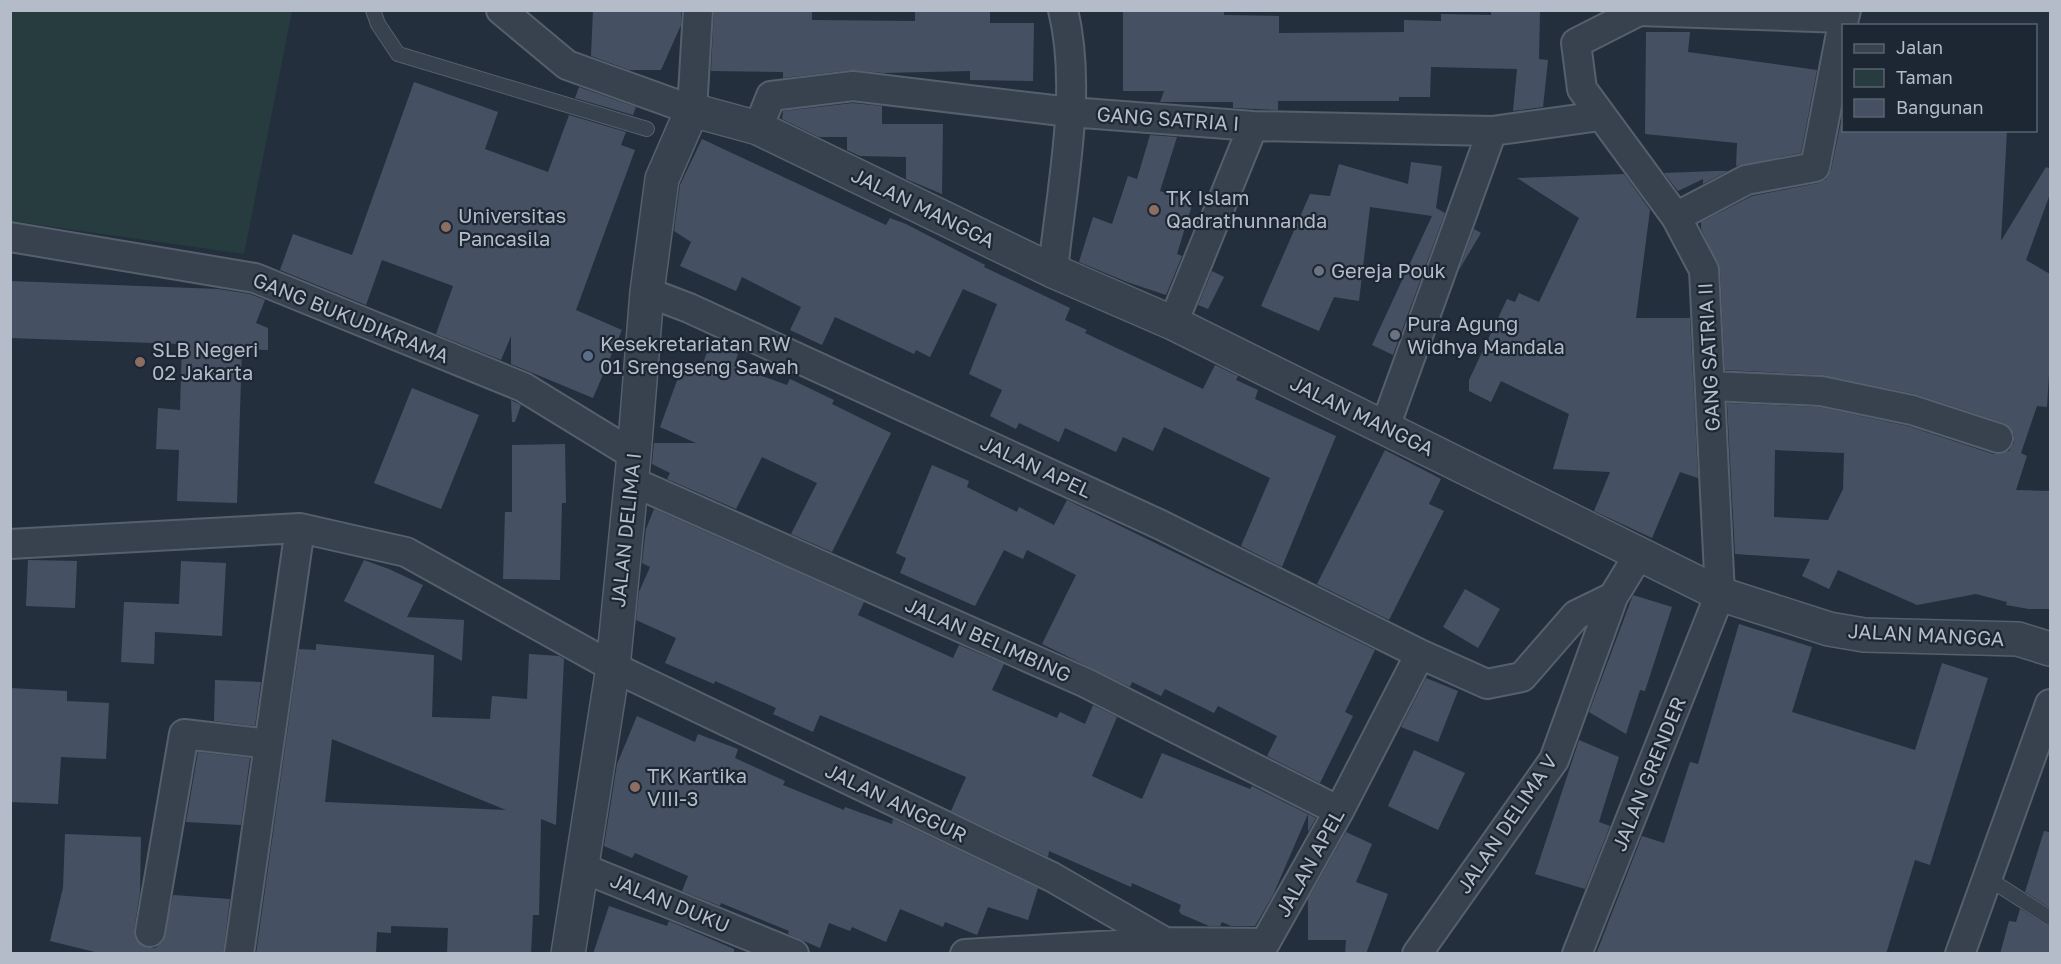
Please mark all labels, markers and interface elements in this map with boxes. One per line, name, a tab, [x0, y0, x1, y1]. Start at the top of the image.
legend	[1842, 24, 2037, 132]
text: Jalan	[1896, 36, 1943, 58]
text: Taman	[1896, 66, 1953, 88]
text: Bangunan	[1896, 96, 1984, 118]
street label: GANG SATRIA I	[1096, 101, 1240, 135]
street label: JALAN MANGGA	[848, 162, 999, 252]
place label: TK Islam Qadrathunnanda	[1166, 185, 1327, 232]
place label: Universitas Pancasila	[458, 203, 566, 250]
marker: TK Islam Qadrathunnanda	[1147, 203, 1161, 217]
marker: Universitas Pancasila	[439, 220, 453, 234]
place label: Gereja Pouk	[1331, 258, 1446, 282]
marker: Gereja Pouk	[1312, 264, 1326, 278]
street label: GANG BUKUDIKRAMA	[250, 267, 453, 367]
street label: GANG SATRIA II	[1692, 282, 1724, 432]
place label: Pura Agung Widhya Mandala	[1407, 311, 1565, 358]
marker: Pura Agung Widhya Mandala	[1388, 328, 1402, 342]
place label: Kesekretariatan RW 01 Srengseng Sawah	[600, 331, 799, 378]
place label: SLB Negeri 02 Jakarta	[152, 337, 258, 384]
marker: Kesekretariatan RW 01 Srengseng Sawah	[581, 349, 595, 363]
marker: SLB Negeri 02 Jakarta	[133, 355, 147, 369]
street label: JALAN MANGGA	[1287, 370, 1438, 460]
street label: JALAN APEL	[977, 430, 1096, 502]
street label: JALAN DELIMA I	[605, 451, 645, 608]
street label: JALAN BELIMBING	[902, 592, 1075, 686]
street label: JALAN MANGGA	[1847, 618, 2005, 650]
street label: JALAN GRENDER	[1606, 693, 1690, 854]
street label: JALAN DELIMA V	[1451, 749, 1562, 897]
street label: JALAN ANGGUR	[822, 757, 971, 847]
place label: TK Kartika VIII-3	[647, 763, 747, 810]
marker: TK Kartika VIII-3	[628, 780, 642, 794]
street label: JALAN APEL	[1270, 804, 1349, 921]
street label: JALAN DUKU	[607, 867, 734, 937]

